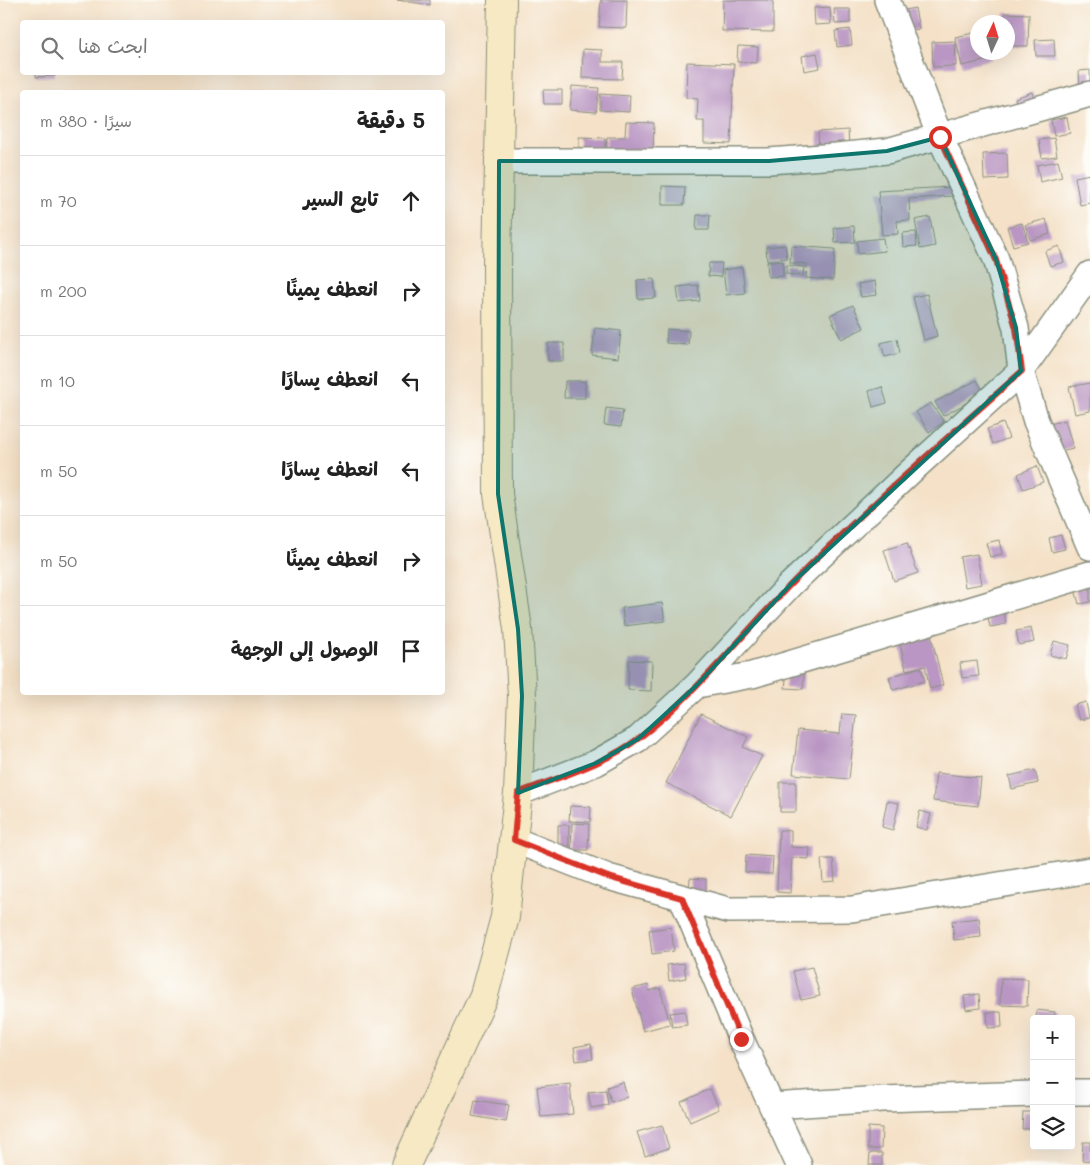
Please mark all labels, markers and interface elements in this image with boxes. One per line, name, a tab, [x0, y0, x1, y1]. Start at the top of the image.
north arrow	[970, 15, 1015, 60]
search box	[20, 20, 445, 75]
text: ابحث هنا	[78, 33, 148, 58]
icon: search	[38, 34, 66, 62]
text: 5 دقيقة	[357, 106, 425, 133]
text: سيرًا · 380 m	[40, 110, 132, 131]
route start	[929, 126, 952, 149]
text: تابع السير	[303, 186, 378, 211]
icon: ahead	[397, 187, 425, 215]
text: 70 m	[40, 190, 77, 211]
text: انعطف يمينًا	[286, 276, 378, 301]
icon: right	[397, 277, 425, 305]
text: 200 m	[40, 280, 87, 301]
text: انعطف يسارًا	[281, 366, 378, 391]
icon: left	[397, 367, 425, 395]
text: 10 m	[40, 370, 75, 391]
text: انعطف يسارًا	[281, 456, 378, 481]
icon: left	[397, 457, 425, 485]
text: 50 m	[40, 460, 77, 481]
text: انعطف يمينًا	[286, 546, 378, 571]
icon: right	[397, 547, 425, 575]
text: 50 m	[40, 550, 77, 571]
text: الوصول إلى الوجهة	[231, 636, 378, 661]
icon: arrive	[397, 637, 425, 665]
map controls	[1030, 1015, 1075, 1150]
button: +	[1030, 1015, 1075, 1060]
route end	[730, 1028, 753, 1051]
button: −	[1030, 1060, 1075, 1105]
button: layers	[1030, 1105, 1075, 1150]

